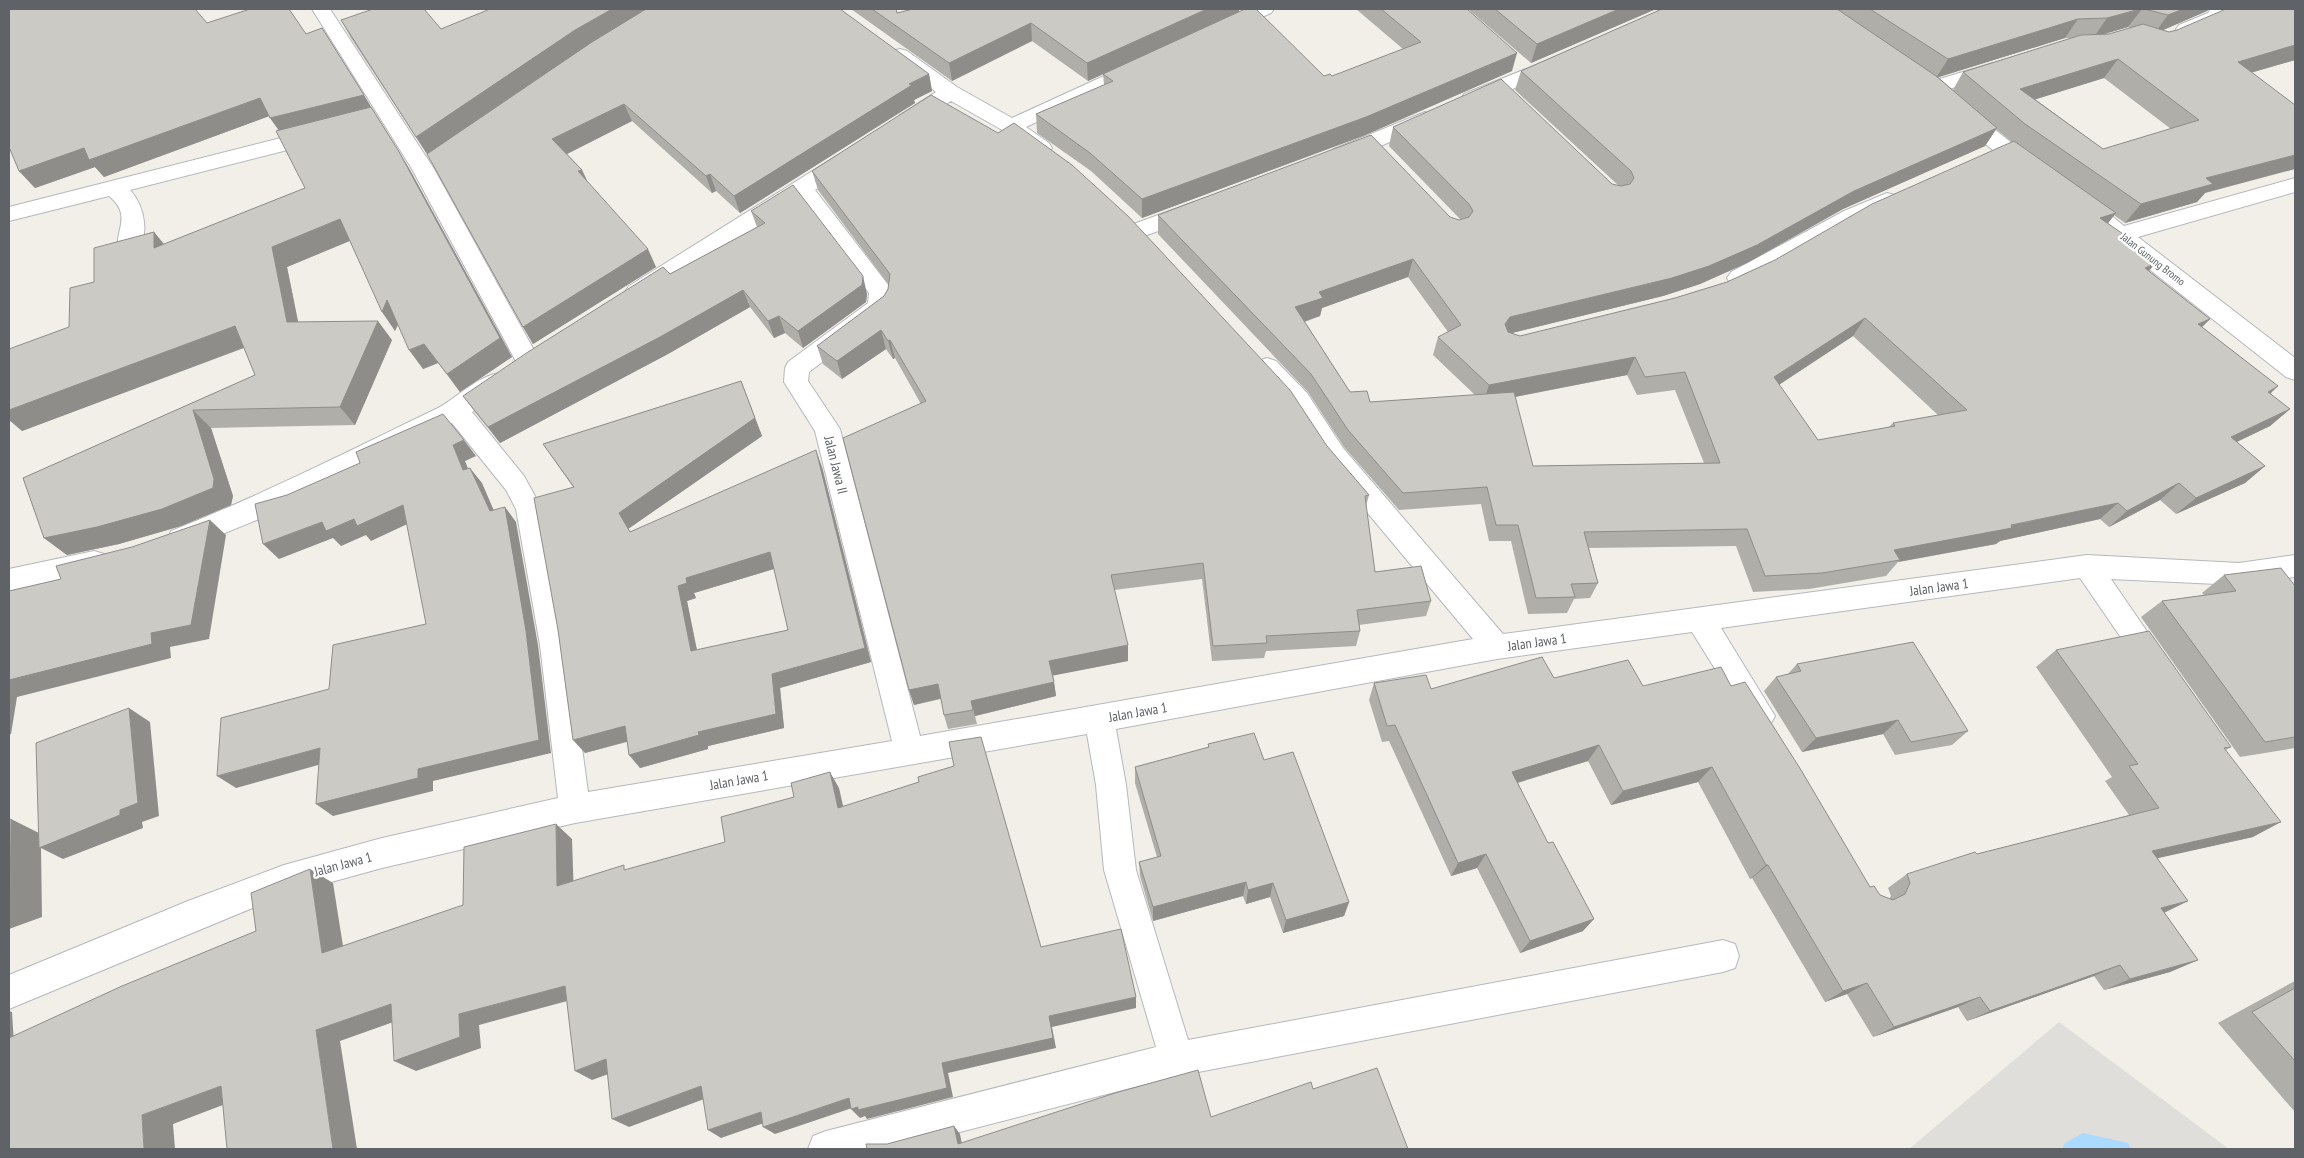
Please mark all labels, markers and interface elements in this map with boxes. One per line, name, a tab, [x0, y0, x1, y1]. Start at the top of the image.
street label: Jalan Gunung Bromo	[2117, 229, 2188, 289]
street label: Jalan Jawa II	[820, 433, 852, 496]
street label: Jalan Jawa 1	[1908, 574, 1969, 600]
street label: Jalan Jawa 1	[1506, 629, 1567, 655]
street label: Jalan Jawa 1	[1106, 698, 1169, 726]
street label: Jalan Jawa 1	[707, 766, 770, 794]
street label: Jalan Jawa 1	[311, 848, 374, 881]

